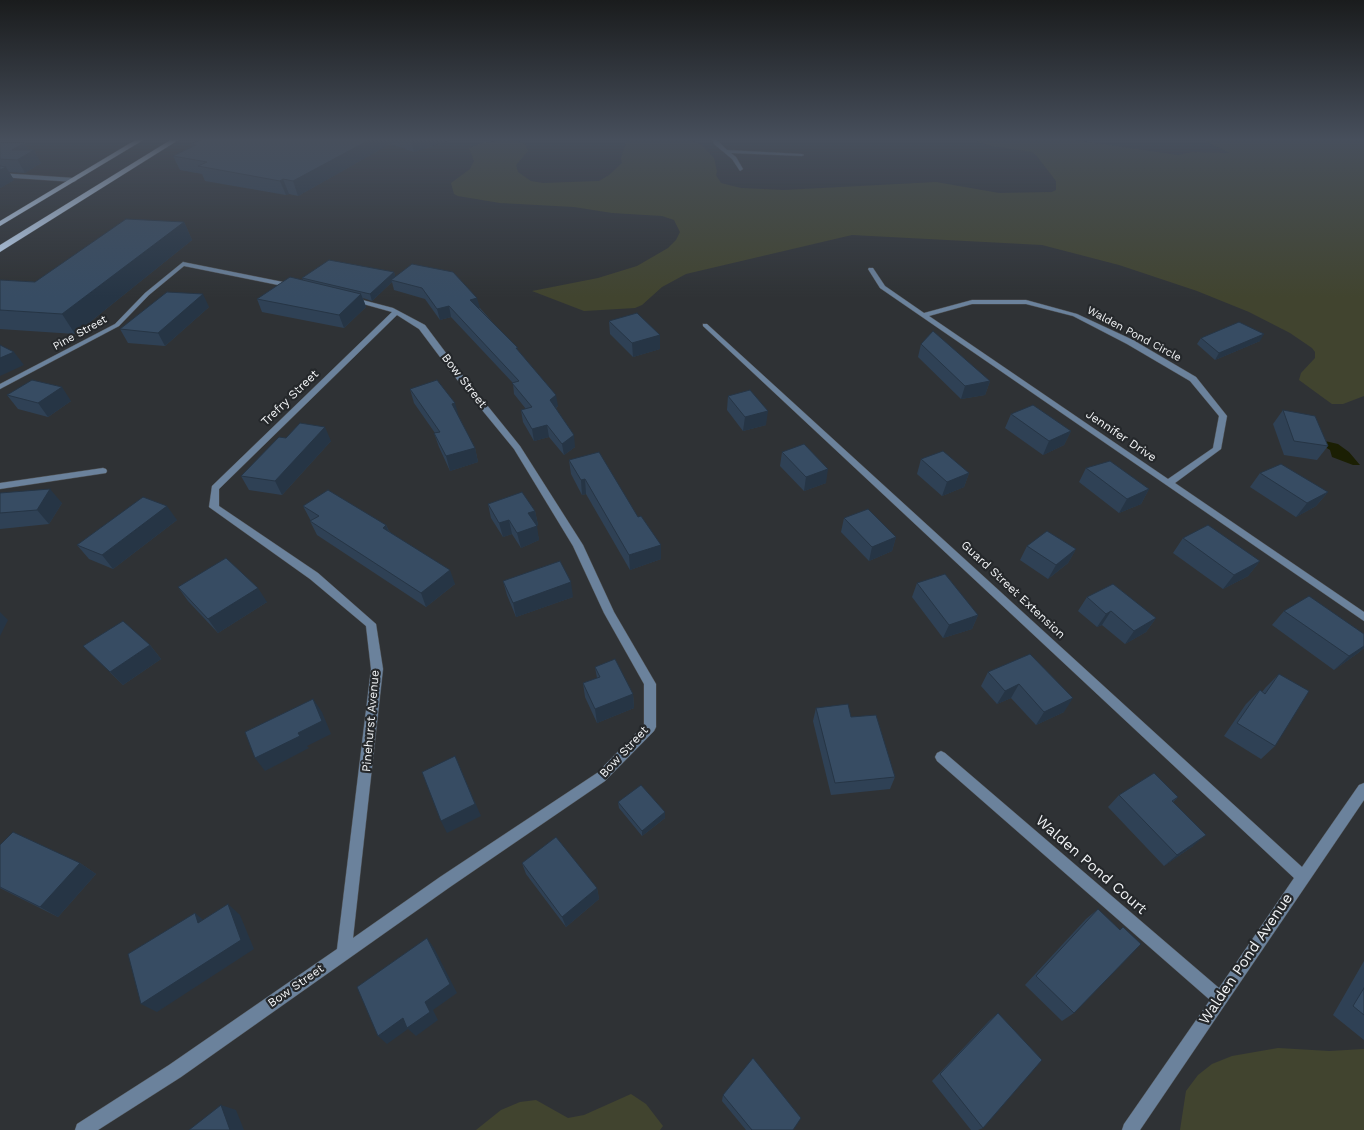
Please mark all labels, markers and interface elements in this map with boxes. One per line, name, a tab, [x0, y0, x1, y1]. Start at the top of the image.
street label: Walden Pond Circle	[1085, 304, 1183, 364]
street label: Pine Street	[51, 313, 109, 353]
street label: Bow Street	[438, 351, 490, 411]
street label: Trefry Street	[258, 367, 322, 429]
street label: Jennifer Drive	[1083, 407, 1159, 465]
street label: Guard Street Extension	[958, 538, 1068, 642]
street label: Pinehurst Avenue	[359, 669, 383, 773]
street label: Bow Street	[597, 723, 651, 781]
street label: Walden Pond Court	[1032, 812, 1150, 918]
street label: Walden Pond Avenue	[1195, 890, 1297, 1028]
street label: Bow Street	[265, 961, 327, 1011]

